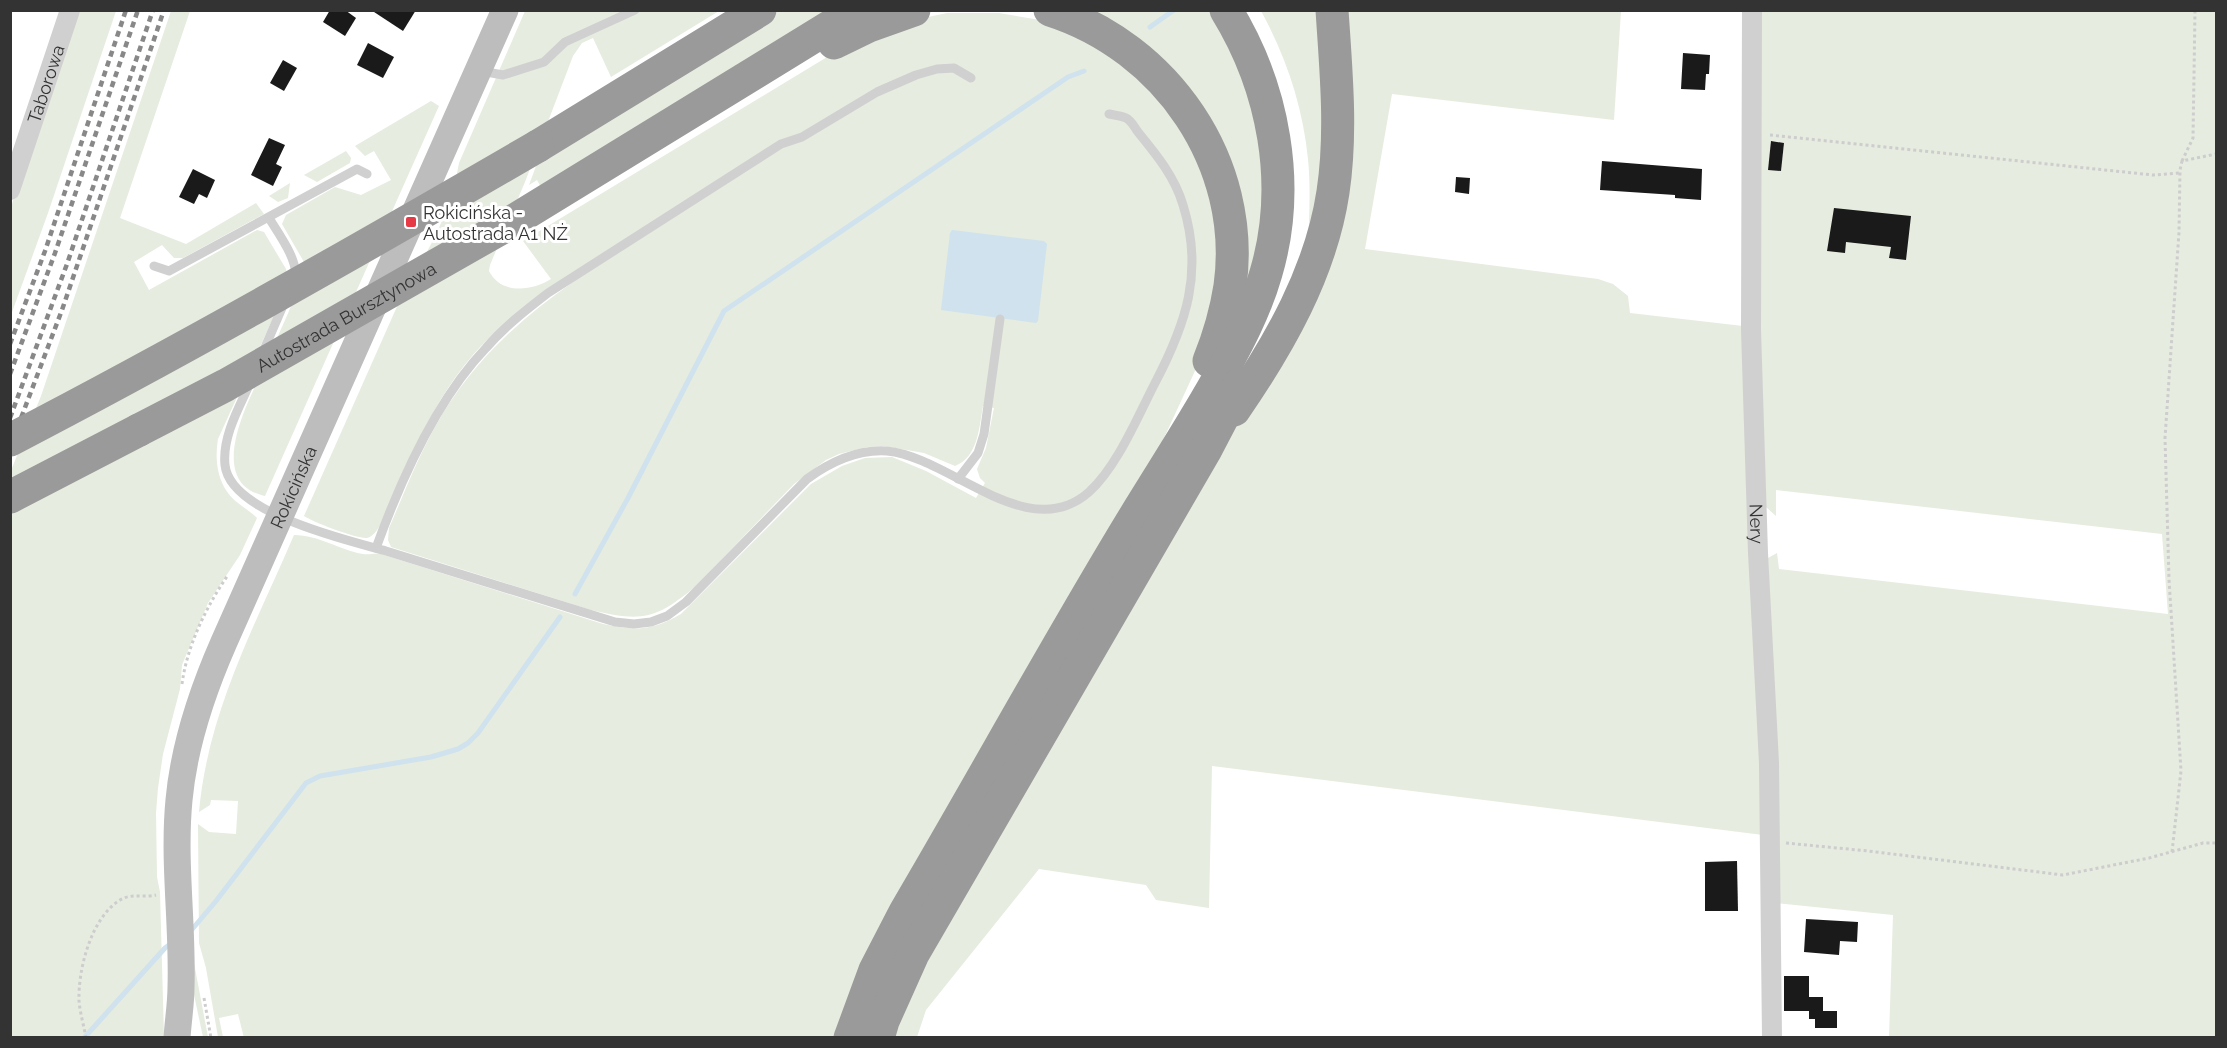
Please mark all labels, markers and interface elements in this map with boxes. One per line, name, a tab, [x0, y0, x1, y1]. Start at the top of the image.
street label: Taborowa	[23, 42, 68, 126]
place label: Rokicińska - Autostrada A1 NŻ	[423, 202, 568, 244]
marker: Rokicińska - Autostrada A1 NŻ	[404, 215, 418, 229]
street label: Autostrada Bursztynowa	[252, 257, 439, 376]
street label: Rokicińska	[265, 442, 320, 531]
street label: Nery	[1746, 503, 1768, 545]

